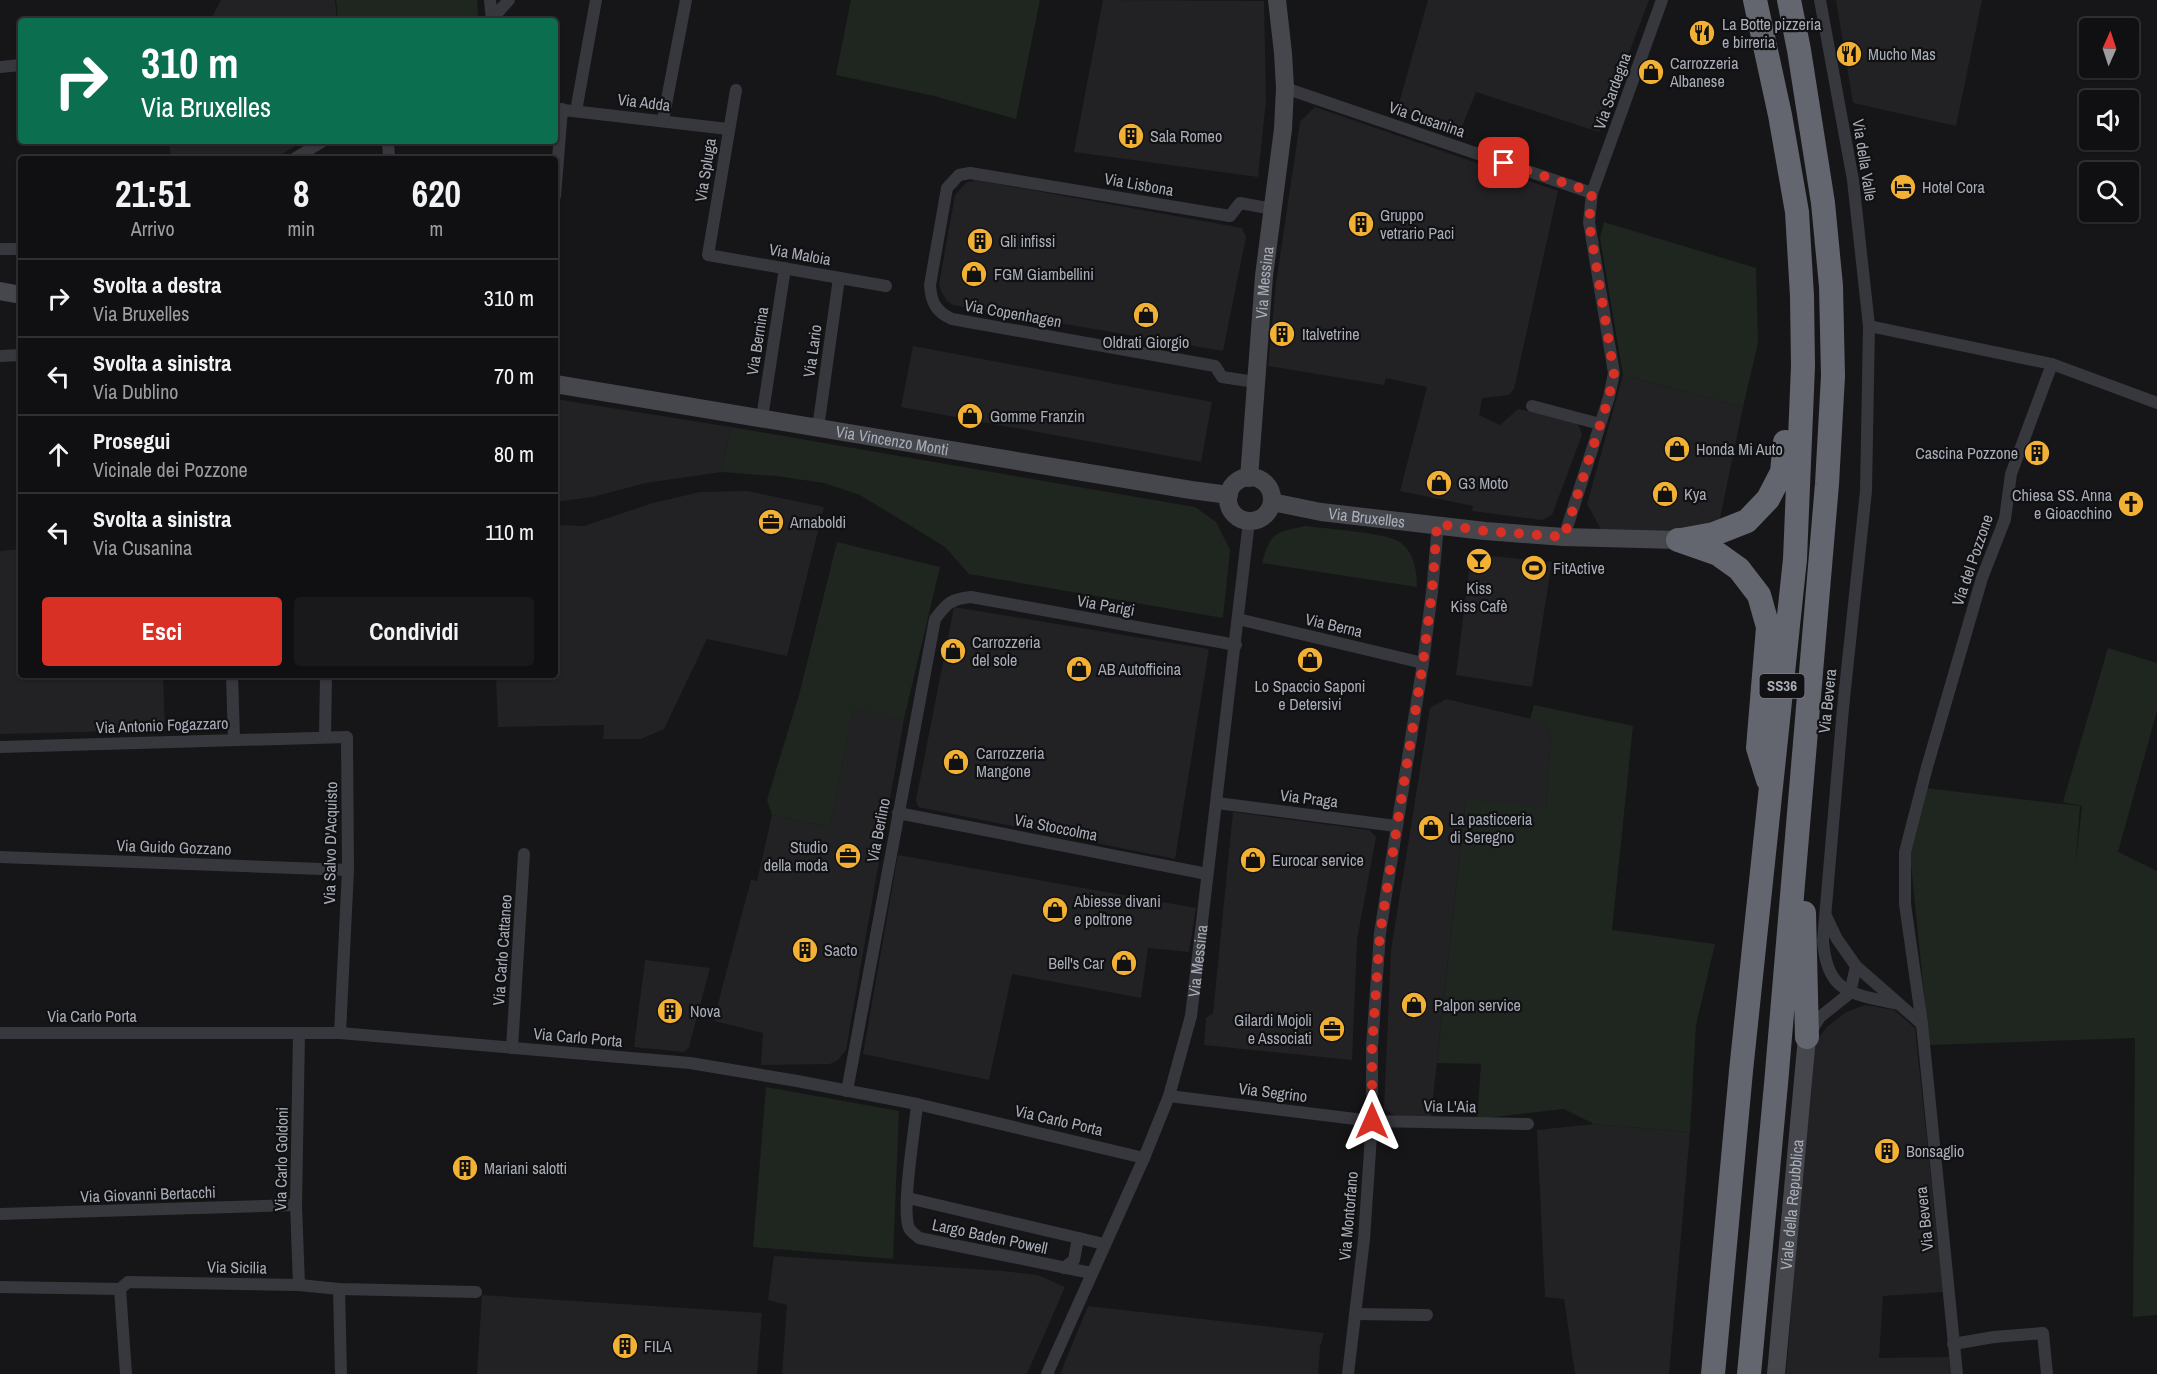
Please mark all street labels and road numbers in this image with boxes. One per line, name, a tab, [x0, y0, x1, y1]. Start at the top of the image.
street label: Via Sardegna	[1588, 49, 1636, 132]
street label: Via Adda	[616, 88, 672, 116]
street label: Via Cusanina	[1386, 96, 1469, 143]
street label: Via della Valle	[1848, 117, 1882, 203]
street label: Via Spluga	[689, 136, 721, 203]
street label: Via Lisbona	[1103, 167, 1176, 201]
street label: Via Maloia	[767, 238, 833, 270]
street label: Via Messina	[1250, 244, 1279, 320]
street label: Via Copenhagen	[963, 294, 1063, 332]
street label: Via Bernina	[741, 304, 773, 377]
street label: Via Lario	[797, 323, 827, 379]
street label: Via Vincenzo Monti	[834, 420, 950, 460]
street label: Via Bruxelles	[1327, 502, 1406, 533]
street label: Via del Pozzone	[1946, 511, 1998, 609]
street label: Via Parigi	[1075, 589, 1137, 621]
street label: Via Berna	[1303, 608, 1365, 642]
street label: Via Bevera	[1813, 667, 1841, 734]
road number: SS36	[1760, 674, 1804, 698]
street label: Via Antonio Fogazzaro	[95, 712, 229, 738]
street label: Via Salvo D'Acquisto	[318, 782, 342, 904]
street label: Via Praga	[1279, 784, 1340, 813]
street label: Via Berlino	[861, 796, 895, 864]
street label: Via Stoccolma	[1012, 808, 1100, 846]
street label: Via Guido Gozzano	[116, 834, 232, 860]
street label: Via Carlo Cattaneo	[487, 894, 517, 1006]
street label: Via Messina	[1182, 923, 1213, 998]
street label: Via Carlo Porta	[47, 1005, 137, 1027]
street label: Via Carlo Porta	[532, 1022, 624, 1052]
street label: Via Segrino	[1237, 1077, 1309, 1107]
street label: Via L'Aia	[1423, 1095, 1477, 1117]
street label: Via Carlo Porta	[1013, 1099, 1106, 1141]
street label: Via Carlo Goldoni	[269, 1107, 293, 1211]
street label: Viale della Repubblica	[1775, 1138, 1809, 1271]
street label: Via Montorfano	[1333, 1170, 1363, 1262]
street label: Via Giovanni Bertacchi	[80, 1181, 216, 1207]
street label: Via Bevera	[1910, 1185, 1938, 1252]
street label: Largo Baden Powell	[930, 1213, 1050, 1259]
street label: Via Sicilia	[207, 1255, 268, 1279]

